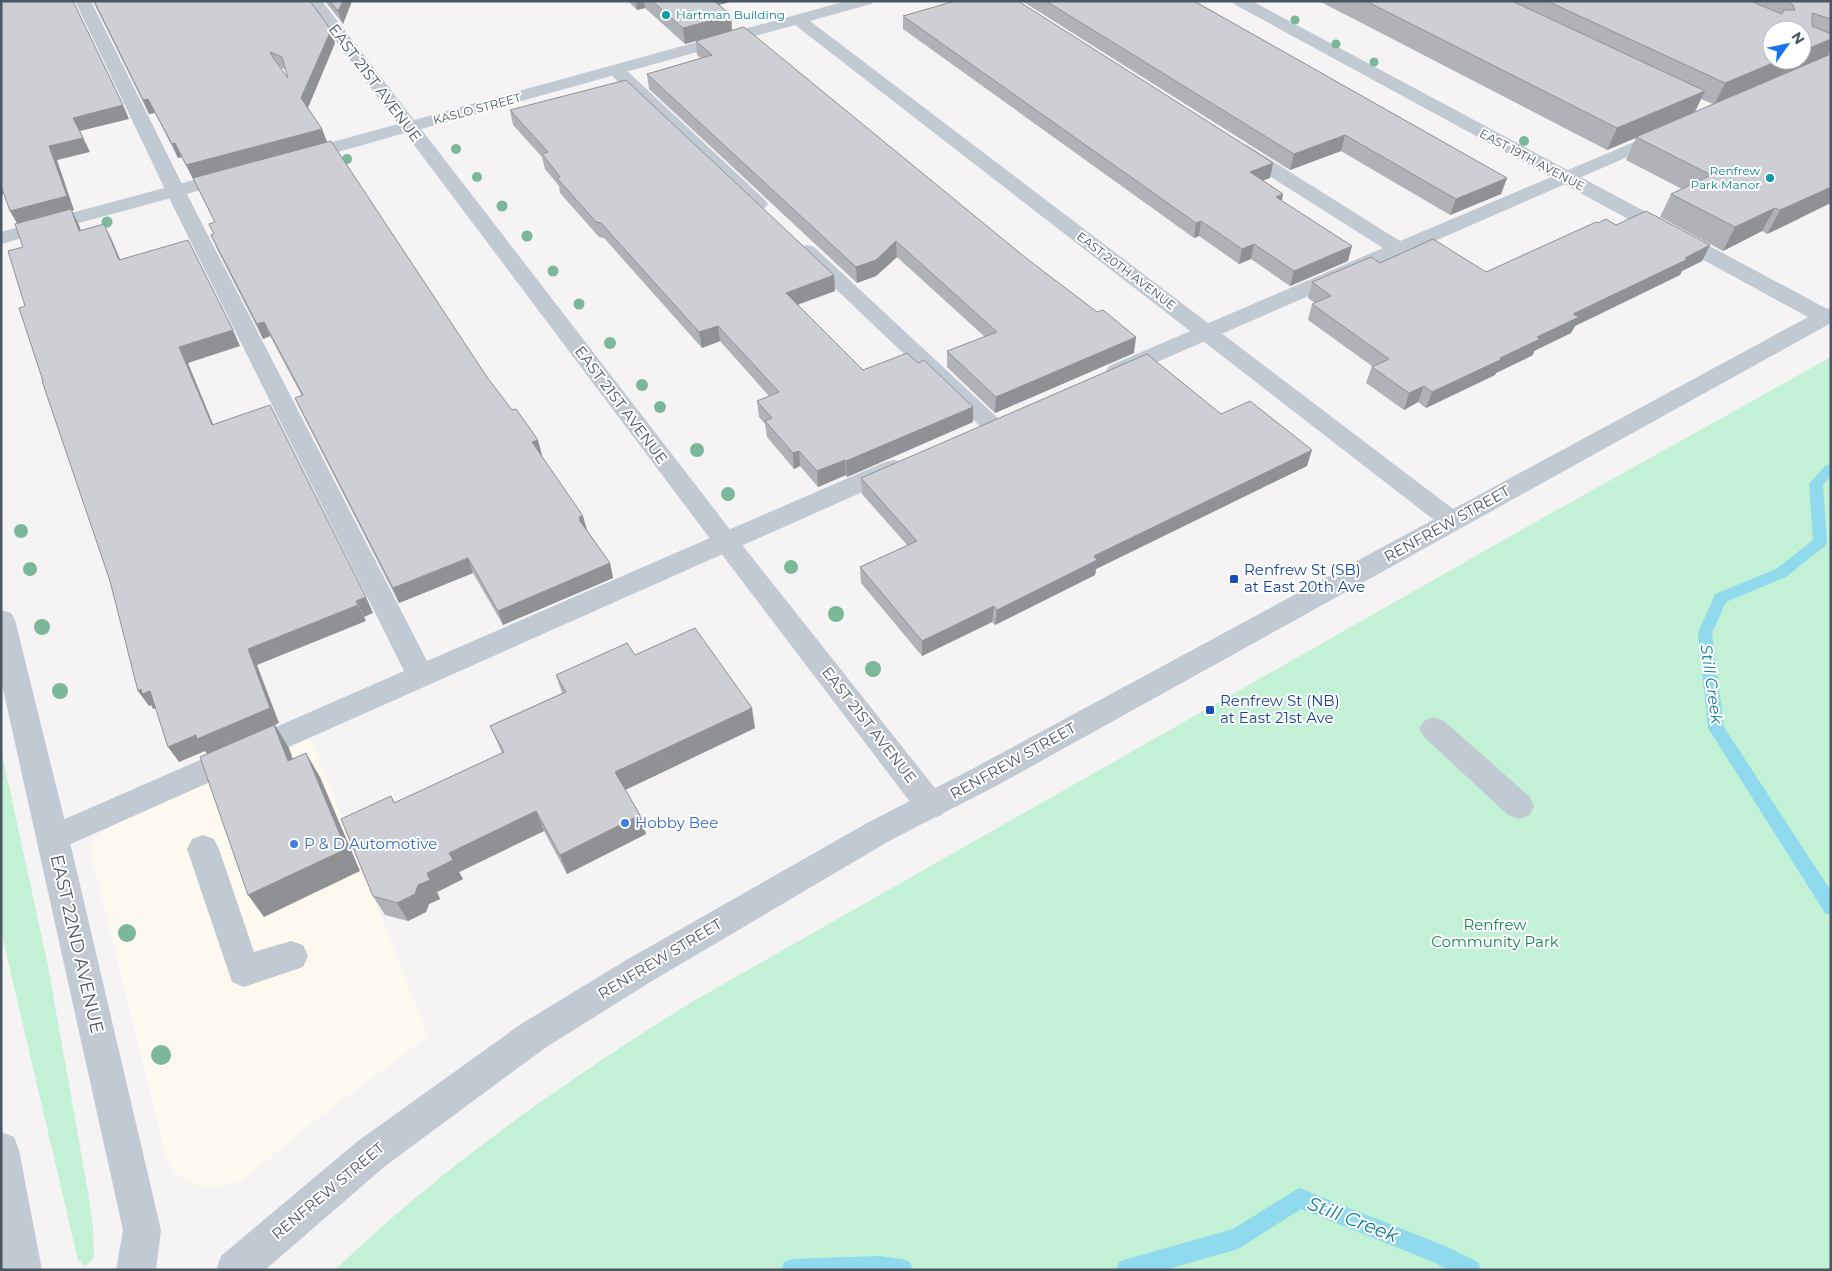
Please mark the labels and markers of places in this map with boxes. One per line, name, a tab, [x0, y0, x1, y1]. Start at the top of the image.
place label: Hartman Building	[676, 7, 785, 22]
marker: Hartman Building	[660, 9, 672, 21]
place label: Renfrew Park Manor	[1690, 163, 1760, 192]
marker: Renfrew Park Manor	[1764, 172, 1776, 184]
place label: Renfrew St (SB) at East 20th Ave	[1244, 560, 1365, 596]
marker: Renfrew St (SB) at East 20th Ave	[1228, 573, 1240, 585]
place label: Renfrew St (NB) at East 21st Ave	[1220, 691, 1340, 727]
marker: Renfrew St (NB) at East 21st Ave	[1204, 704, 1216, 716]
place label: Hobby Bee	[635, 813, 718, 832]
marker: Hobby Bee	[619, 817, 631, 829]
place label: P & D Automotive	[304, 834, 437, 853]
marker: P & D Automotive	[288, 838, 300, 850]

